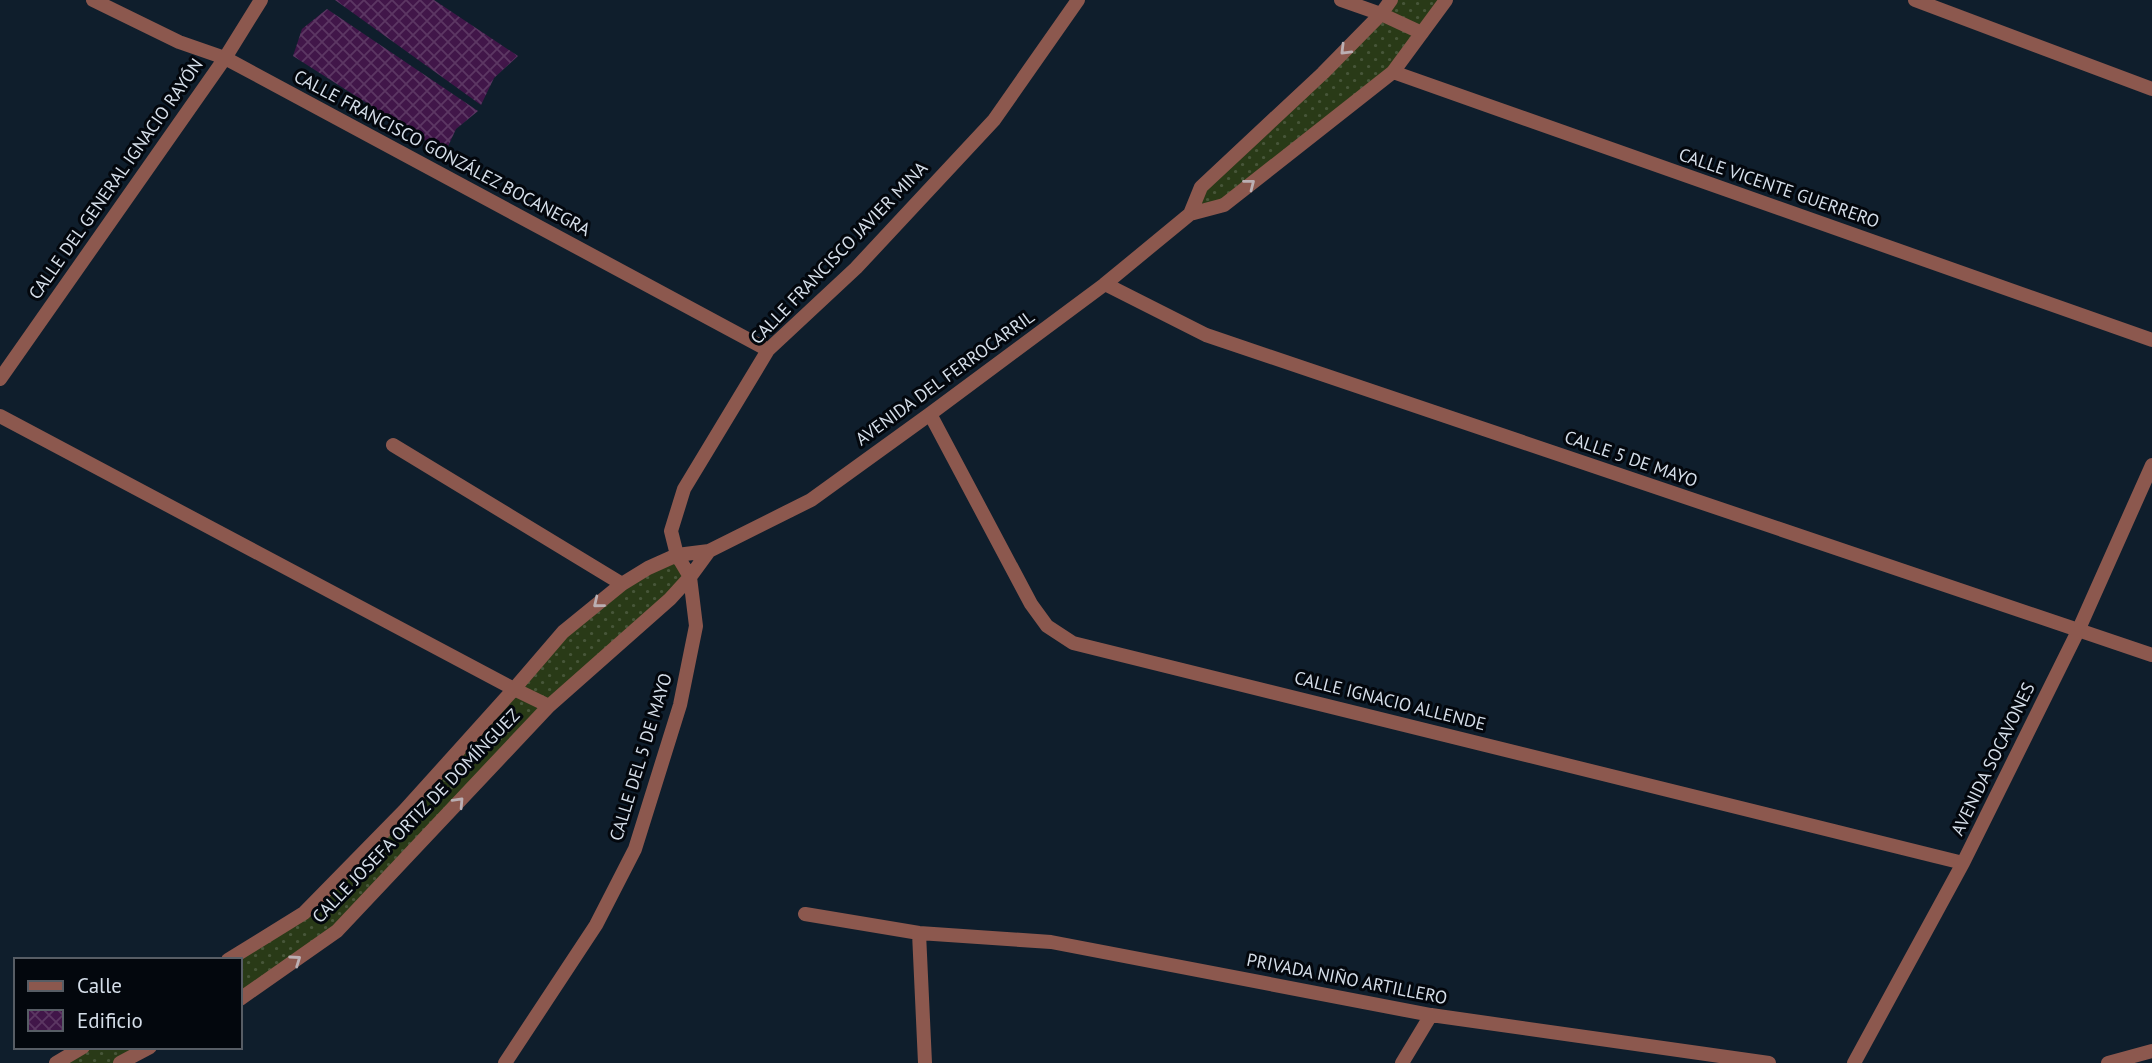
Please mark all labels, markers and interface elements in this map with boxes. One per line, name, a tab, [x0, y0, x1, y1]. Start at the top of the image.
one-way arrow	[1341, 42, 1354, 55]
street label: CALLE DEL GENERAL IGNACIO RAYÓN	[23, 54, 208, 304]
street label: CALLE FRANCISCO GONZÁLEZ BOCANEGRA	[290, 64, 595, 241]
street label: CALLE VICENTE GUERRERO	[1676, 142, 1882, 233]
street label: CALLE FRANCISCO JAVIER MINA	[745, 156, 932, 349]
one-way arrow	[1242, 180, 1254, 193]
street label: AVENIDA DEL FERROCARRIL	[851, 305, 1039, 450]
street label: CALLE 5 DE MAYO	[1562, 425, 1701, 492]
one-way arrow	[594, 595, 607, 607]
street label: CALLE IGNACIO ALLENDE	[1292, 666, 1488, 735]
street label: CALLE DEL 5 DE MAYO	[604, 670, 677, 843]
street label: AVENIDA SOCAVONES	[1945, 678, 2040, 839]
street label: CALLE JOSEFA ORTIZ DE DOMÍNGUEZ	[307, 704, 524, 928]
one-way arrow	[450, 797, 463, 810]
street label: PRIVADA NIÑO ARTILLERO	[1245, 948, 1449, 1009]
one-way arrow	[288, 956, 301, 968]
legend	[14, 958, 242, 1049]
text: Calle	[77, 972, 122, 999]
text: Edificio	[77, 1007, 143, 1034]

